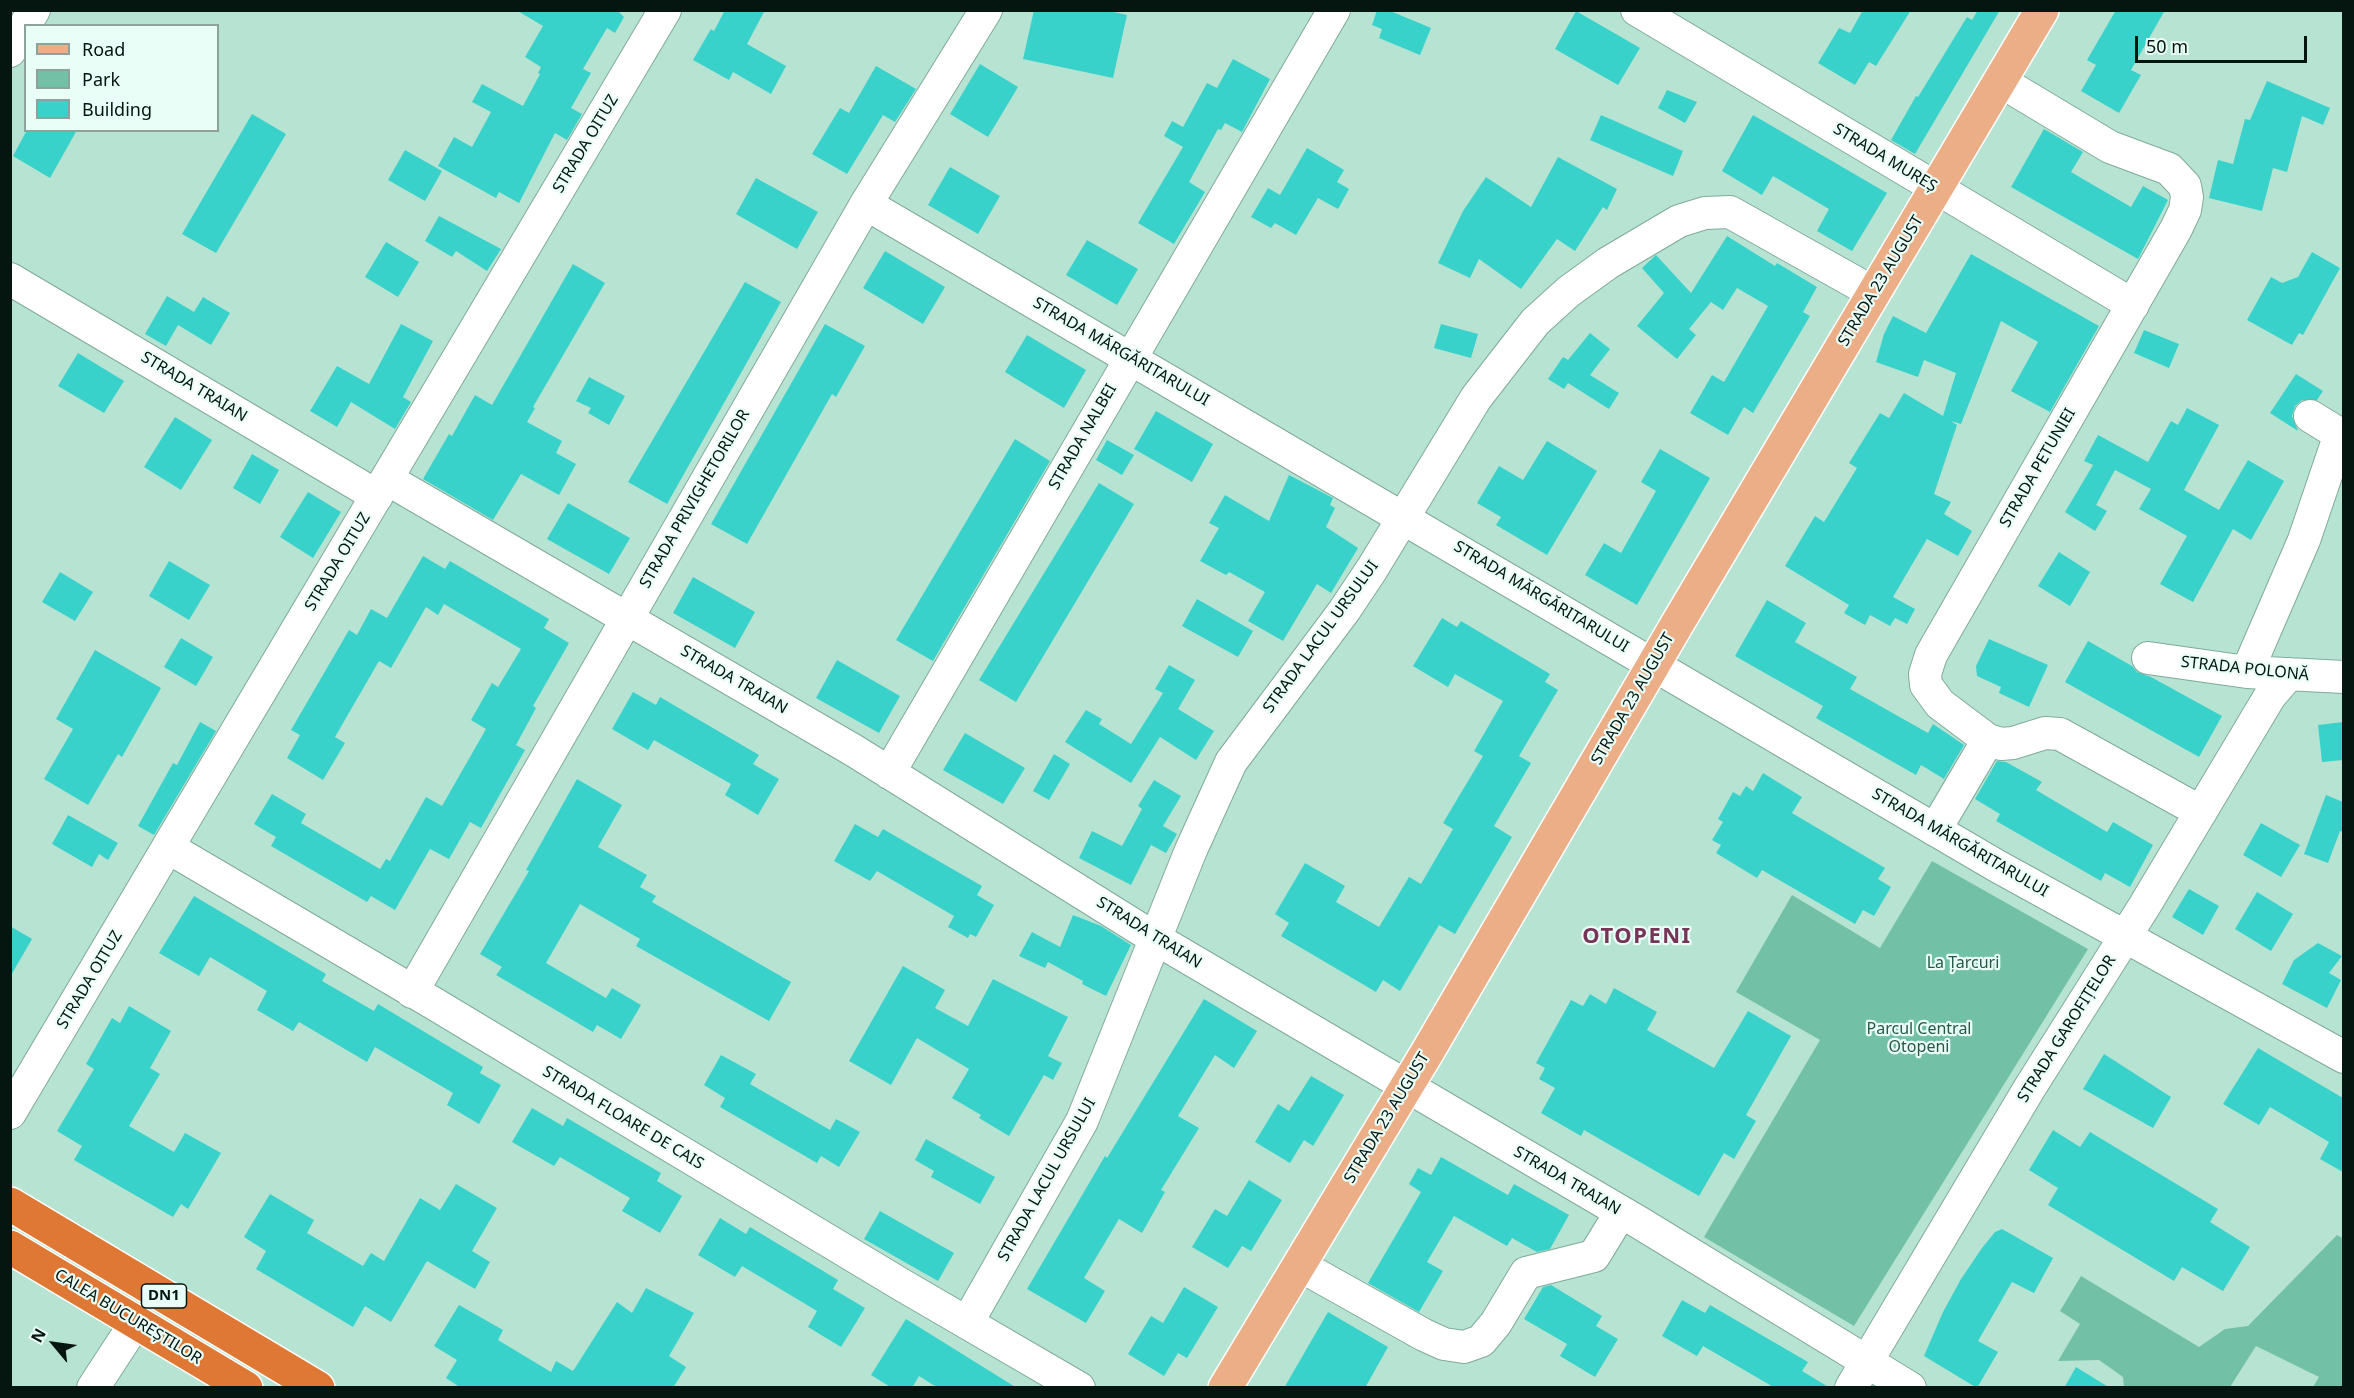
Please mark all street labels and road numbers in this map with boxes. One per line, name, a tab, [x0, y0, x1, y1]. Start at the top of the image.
street label: STRADA OITUZ	[549, 91, 623, 197]
street label: STRADA MUREȘ	[1830, 120, 1940, 196]
street label: STRADA 23 AUGUST	[1834, 212, 1928, 350]
street label: STRADA MĂRGĂRITARULUI	[1029, 294, 1213, 410]
street label: STRADA TRAIAN	[137, 348, 251, 426]
street label: STRADA NALBEI	[1045, 381, 1121, 493]
street label: STRADA PETUNIEI	[1996, 405, 2080, 531]
street label: STRADA PRIVIGHETORILOR	[636, 406, 754, 592]
street label: STRADA OITUZ	[301, 509, 375, 615]
street label: STRADA MĂRGĂRITARULUI	[1450, 537, 1632, 657]
street label: STRADA LACUL URSULUI	[1259, 557, 1383, 717]
street label: STRADA 23 AUGUST	[1587, 630, 1679, 768]
street label: STRADA TRAIAN	[677, 642, 791, 718]
street label: STRADA POLONĂ	[2180, 653, 2310, 685]
street label: STRADA MĂRGĂRITARULUI	[1868, 785, 2052, 901]
street label: STRADA TRAIAN	[1093, 893, 1205, 973]
street label: STRADA OITUZ	[53, 927, 127, 1033]
street label: STRADA GAROFIȚELOR	[2014, 952, 2120, 1106]
street label: STRADA 23 AUGUST	[1340, 1049, 1434, 1187]
street label: STRADA FLOARE DE CAIS	[539, 1062, 707, 1174]
street label: STRADA LACUL URSULUI	[994, 1095, 1100, 1265]
street label: STRADA TRAIAN	[1510, 1143, 1624, 1219]
street label: CALEA BUCUREȘTILOR	[51, 1265, 205, 1369]
road number: DN1	[142, 1284, 186, 1308]

